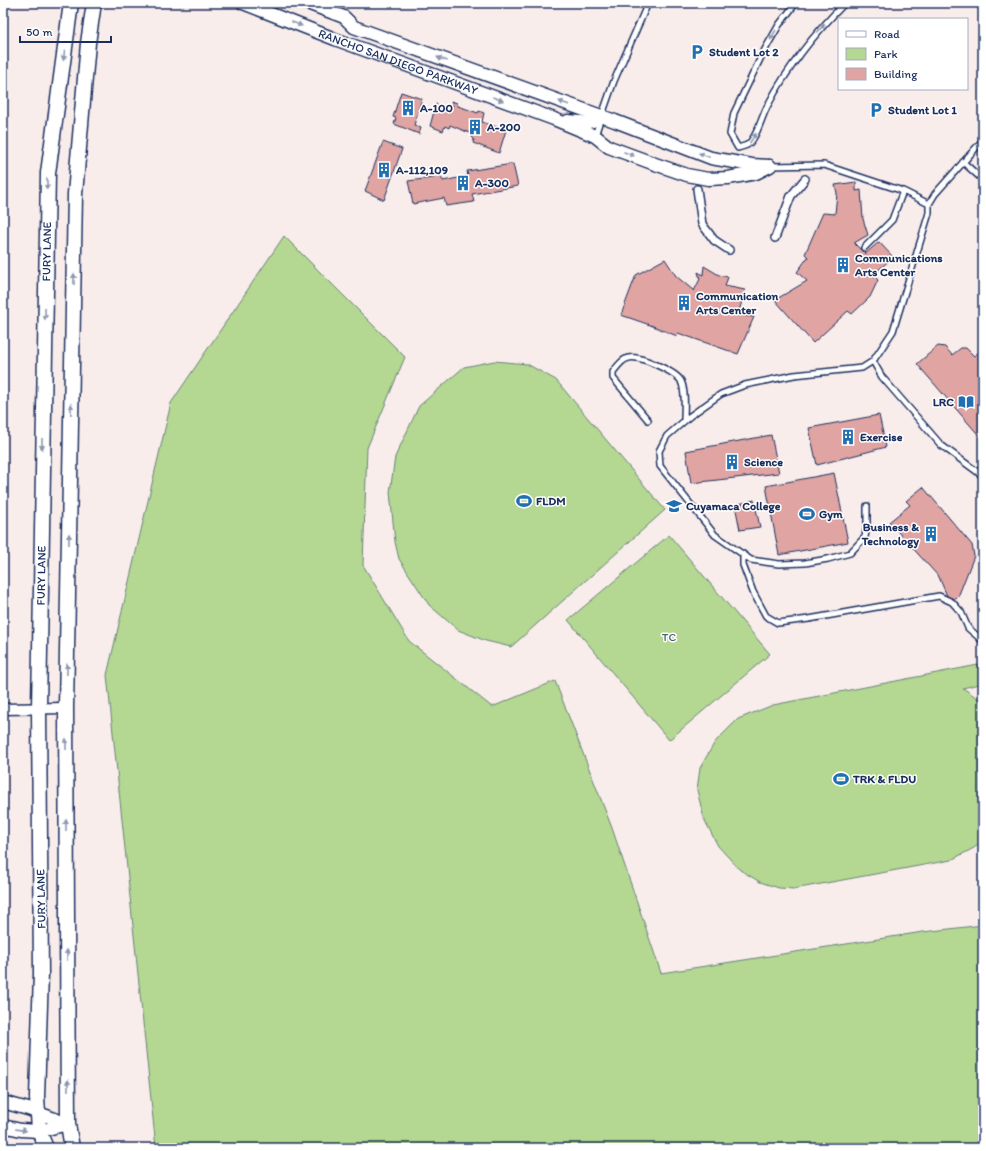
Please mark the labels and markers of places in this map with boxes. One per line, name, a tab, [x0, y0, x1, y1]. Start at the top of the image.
parking icon: Student Lot 2	[688, 43, 706, 61]
place label: Student Lot 2	[709, 45, 779, 59]
building icon: A-100	[399, 99, 417, 117]
place label: A-100	[419, 101, 453, 115]
parking icon: Student Lot 1	[867, 101, 885, 119]
place label: Student Lot 1	[888, 103, 957, 117]
building icon: A-200	[466, 118, 484, 136]
place label: A-200	[486, 120, 521, 134]
building icon: A-112,109	[375, 161, 393, 179]
place label: A-112,109	[395, 163, 448, 177]
building icon: A-300	[454, 174, 472, 192]
place label: A-300	[474, 176, 509, 190]
place label: Communications Arts Center	[854, 251, 943, 279]
building icon: Communications Arts Center	[834, 256, 852, 274]
place label: Communication Arts Center	[695, 289, 779, 317]
building icon: Communication Arts Center	[675, 294, 693, 312]
library icon: LRC	[957, 393, 975, 411]
place label: LRC	[933, 395, 954, 409]
building icon: Exercise	[839, 428, 857, 446]
place label: Exercise	[860, 430, 903, 444]
building icon: Science	[723, 453, 741, 471]
place label: Science	[744, 455, 783, 469]
sports icon: FLDM	[515, 492, 533, 510]
place label: FLDM	[536, 494, 566, 508]
school or university icon: Cuyamaca College	[665, 497, 683, 515]
place label: Cuyamaca College	[686, 499, 781, 514]
sports icon: Gym	[798, 505, 816, 523]
place label: Gym	[819, 507, 843, 522]
place label: Business & Technology	[861, 520, 919, 549]
building icon: Business & Technology	[922, 525, 940, 543]
sports icon: TRK & FLDU	[832, 770, 850, 788]
place label: TRK & FLDU	[852, 772, 916, 786]

